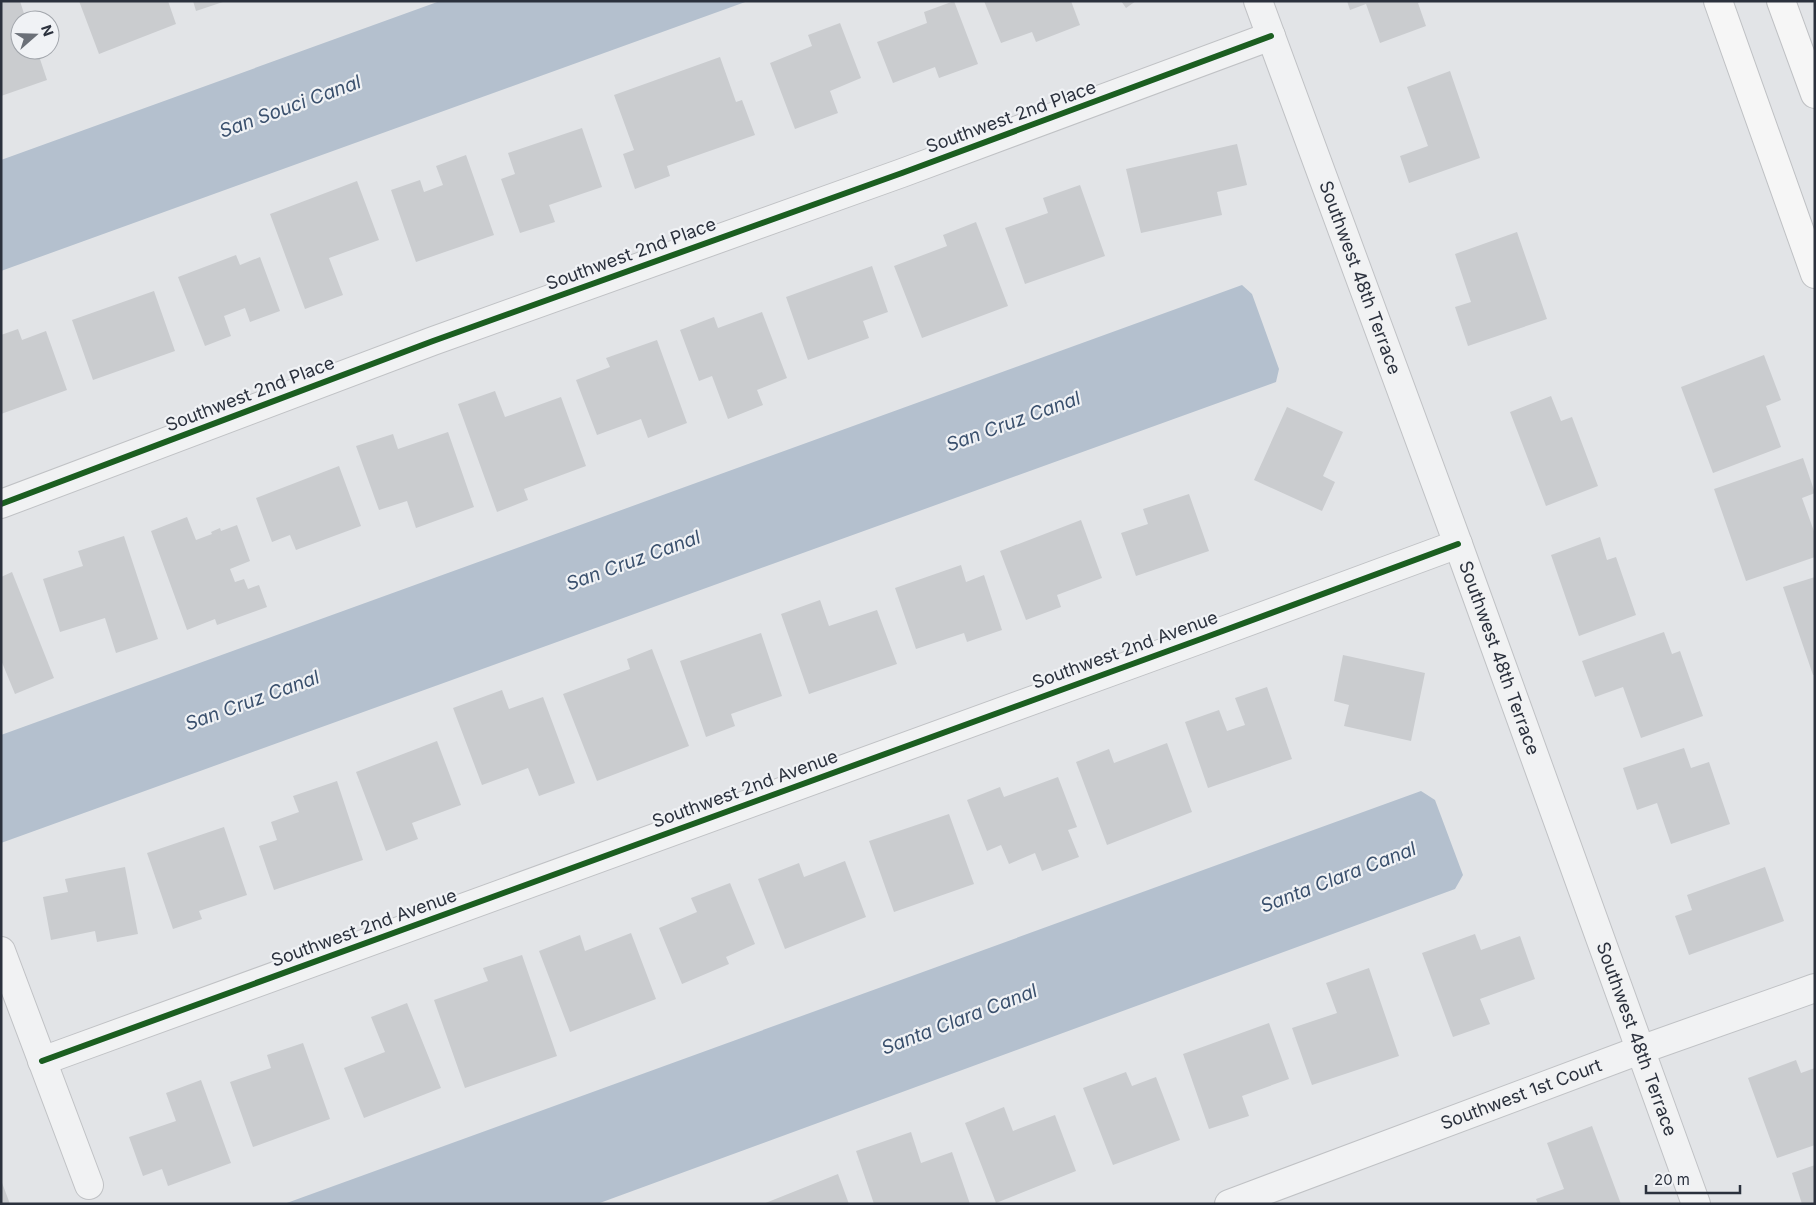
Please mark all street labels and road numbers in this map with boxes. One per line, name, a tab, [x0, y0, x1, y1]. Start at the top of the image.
street label: Southwest 2nd Place	[923, 76, 1099, 157]
street label: Southwest 48th Terrace	[1315, 178, 1406, 377]
street label: Southwest 2nd Place	[543, 213, 719, 294]
street label: Southwest 2nd Place	[162, 352, 337, 435]
street label: Southwest 48th Terrace	[1455, 558, 1544, 758]
street label: Southwest 2nd Avenue	[1029, 606, 1220, 693]
street label: Southwest 2nd Avenue	[649, 745, 840, 832]
street label: Southwest 2nd Avenue	[268, 884, 459, 971]
street label: Southwest 48th Terrace	[1592, 939, 1682, 1139]
street label: Southwest 1st Court	[1438, 1054, 1605, 1134]

